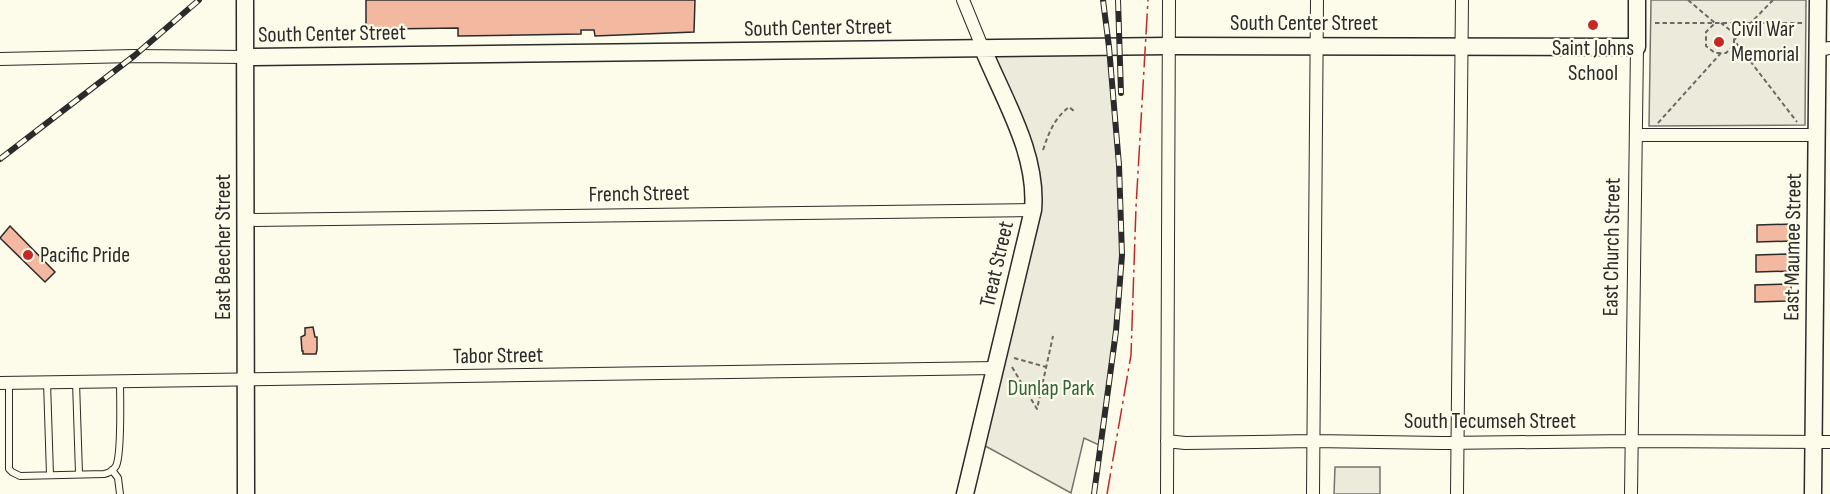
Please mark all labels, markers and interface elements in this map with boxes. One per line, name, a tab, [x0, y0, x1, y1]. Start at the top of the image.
street label: South Center Street	[1230, 10, 1378, 37]
street label: South Center Street	[744, 13, 892, 43]
place label: Civil War Memorial	[1731, 16, 1799, 68]
marker: Saint Johns School	[1586, 18, 1600, 32]
street label: South Center Street	[258, 19, 406, 49]
place label: Saint Johns School	[1552, 35, 1634, 87]
marker: Civil War Memorial	[1712, 35, 1726, 49]
street label: East Maumee Street	[1778, 173, 1808, 321]
street label: East Beecher Street	[210, 174, 237, 320]
street label: East Church Street	[1597, 177, 1627, 317]
street label: French Street	[588, 180, 690, 208]
street label: Treat Street	[974, 218, 1020, 310]
place label: Pacific Pride	[40, 242, 130, 269]
marker: Pacific Pride	[21, 248, 35, 262]
street label: Tabor Street	[453, 342, 544, 370]
park label: Dunlap Park	[1008, 375, 1095, 402]
street label: South Tecumseh Street	[1404, 408, 1576, 435]

